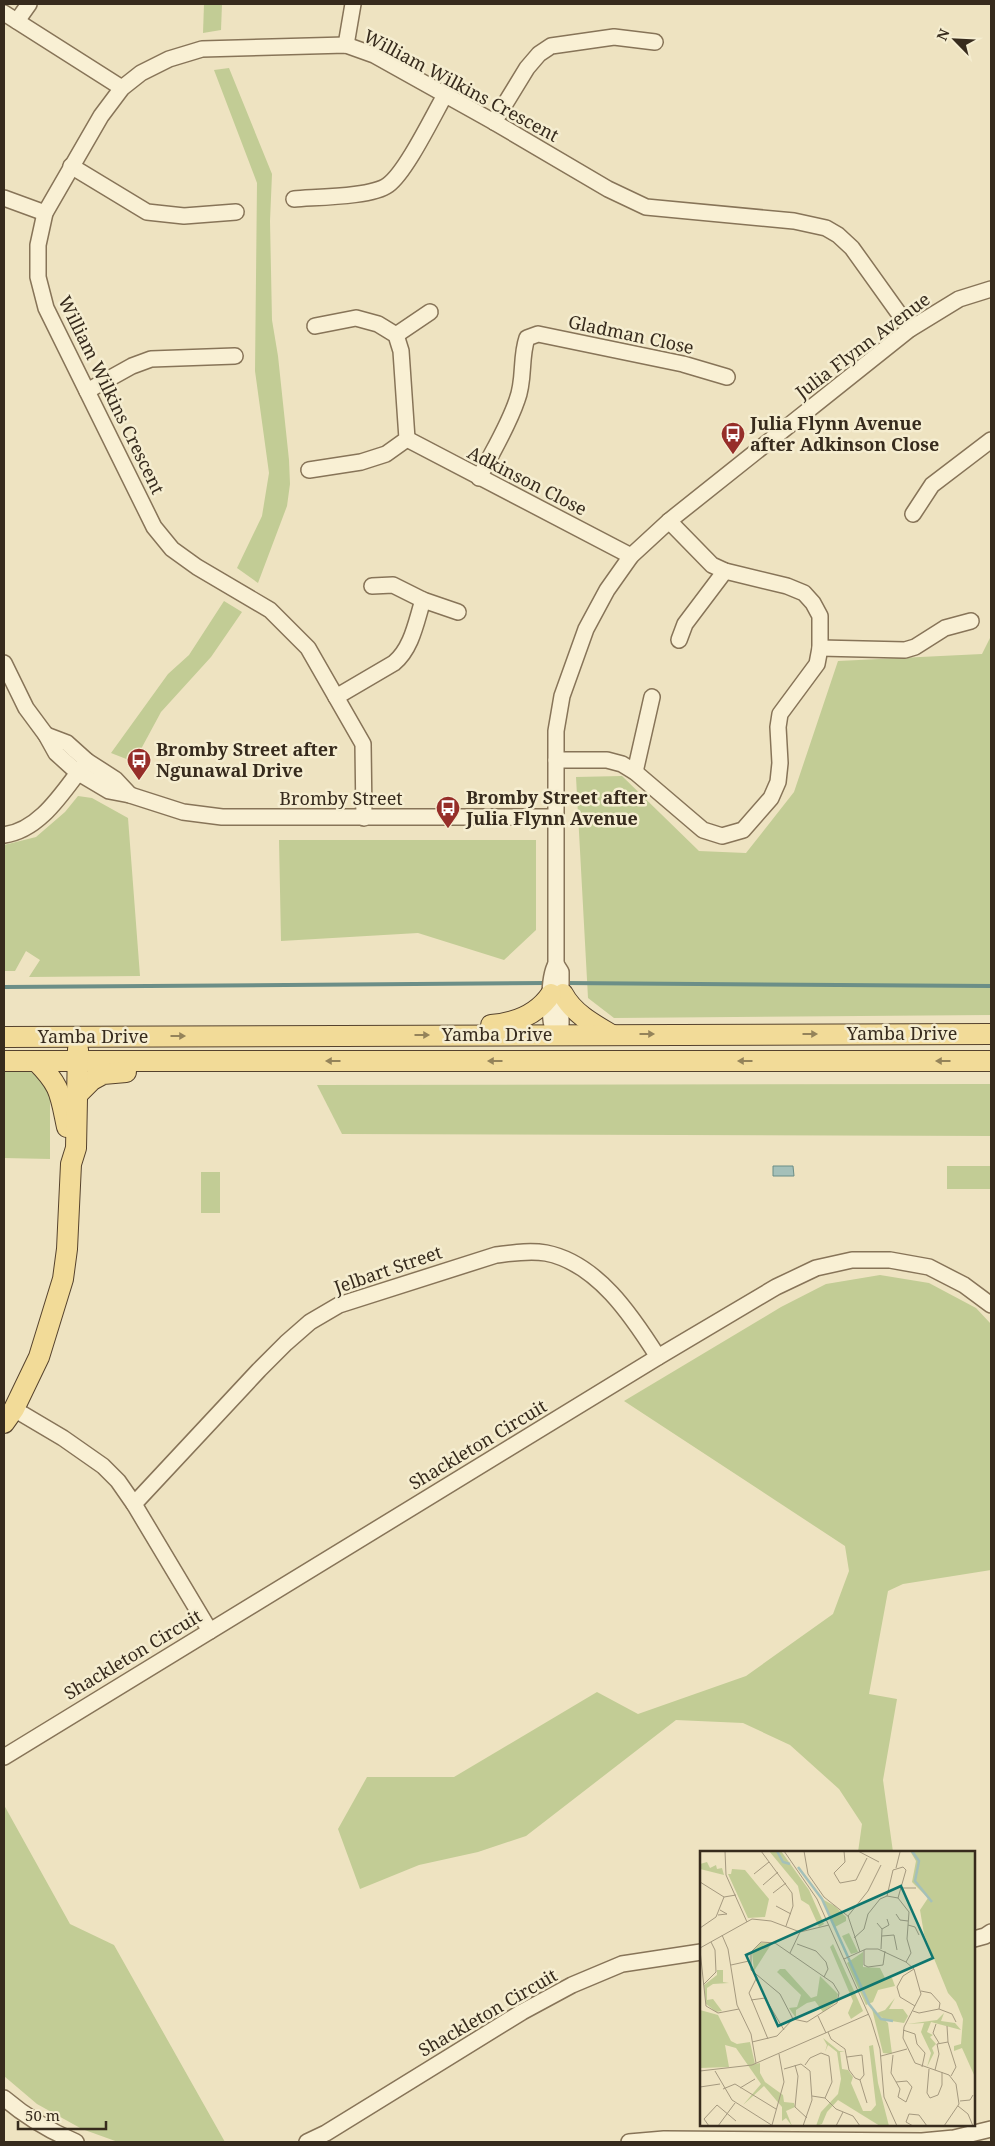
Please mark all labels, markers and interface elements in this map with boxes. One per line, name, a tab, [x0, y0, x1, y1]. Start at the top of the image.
north arrow	[930, 15, 980, 65]
street label: William Wilkins Crescent	[360, 23, 563, 147]
text: N	[932, 26, 954, 43]
street label: Julia Flynn Avenue	[789, 287, 935, 404]
street label: William Wilkins Crescent	[53, 291, 170, 498]
street label: Gladman Close	[566, 309, 696, 359]
place label: Julia Flynn Avenue after Adkinson Close	[749, 411, 939, 456]
bus stop icon: Julia Flynn Avenue after Adkinson Close	[720, 421, 746, 455]
street label: Adkinson Close	[464, 440, 591, 521]
place label: Bromby Street after Ngunawal Drive	[156, 737, 338, 782]
bus stop icon: Bromby Street after Ngunawal Drive	[126, 747, 152, 781]
place label: Bromby Street after Julia Flynn Avenue	[465, 785, 648, 830]
street label: Bromby Street	[279, 786, 403, 810]
bus stop icon: Bromby Street after Julia Flynn Avenue	[435, 795, 461, 829]
street label: Yamba Drive	[846, 1021, 957, 1045]
street label: Yamba Drive	[441, 1022, 552, 1046]
street label: Yamba Drive	[37, 1024, 148, 1048]
one-way arrow	[640, 1030, 656, 1038]
one-way arrow	[802, 1030, 818, 1038]
one-way arrow	[414, 1031, 430, 1039]
one-way arrow	[171, 1032, 187, 1040]
one-way arrow	[324, 1057, 340, 1065]
one-way arrow	[487, 1057, 503, 1065]
one-way arrow	[737, 1057, 753, 1065]
one-way arrow	[934, 1057, 950, 1065]
street label: Jelbart Street	[330, 1239, 445, 1299]
street label: Shackleton Circuit	[404, 1394, 551, 1495]
street label: Shackleton Circuit	[59, 1604, 206, 1705]
inset map	[700, 1851, 975, 2126]
street label: Shackleton Circuit	[414, 1963, 561, 2062]
scale bar	[18, 2098, 105, 2130]
text: 50 m	[25, 2105, 60, 2125]

